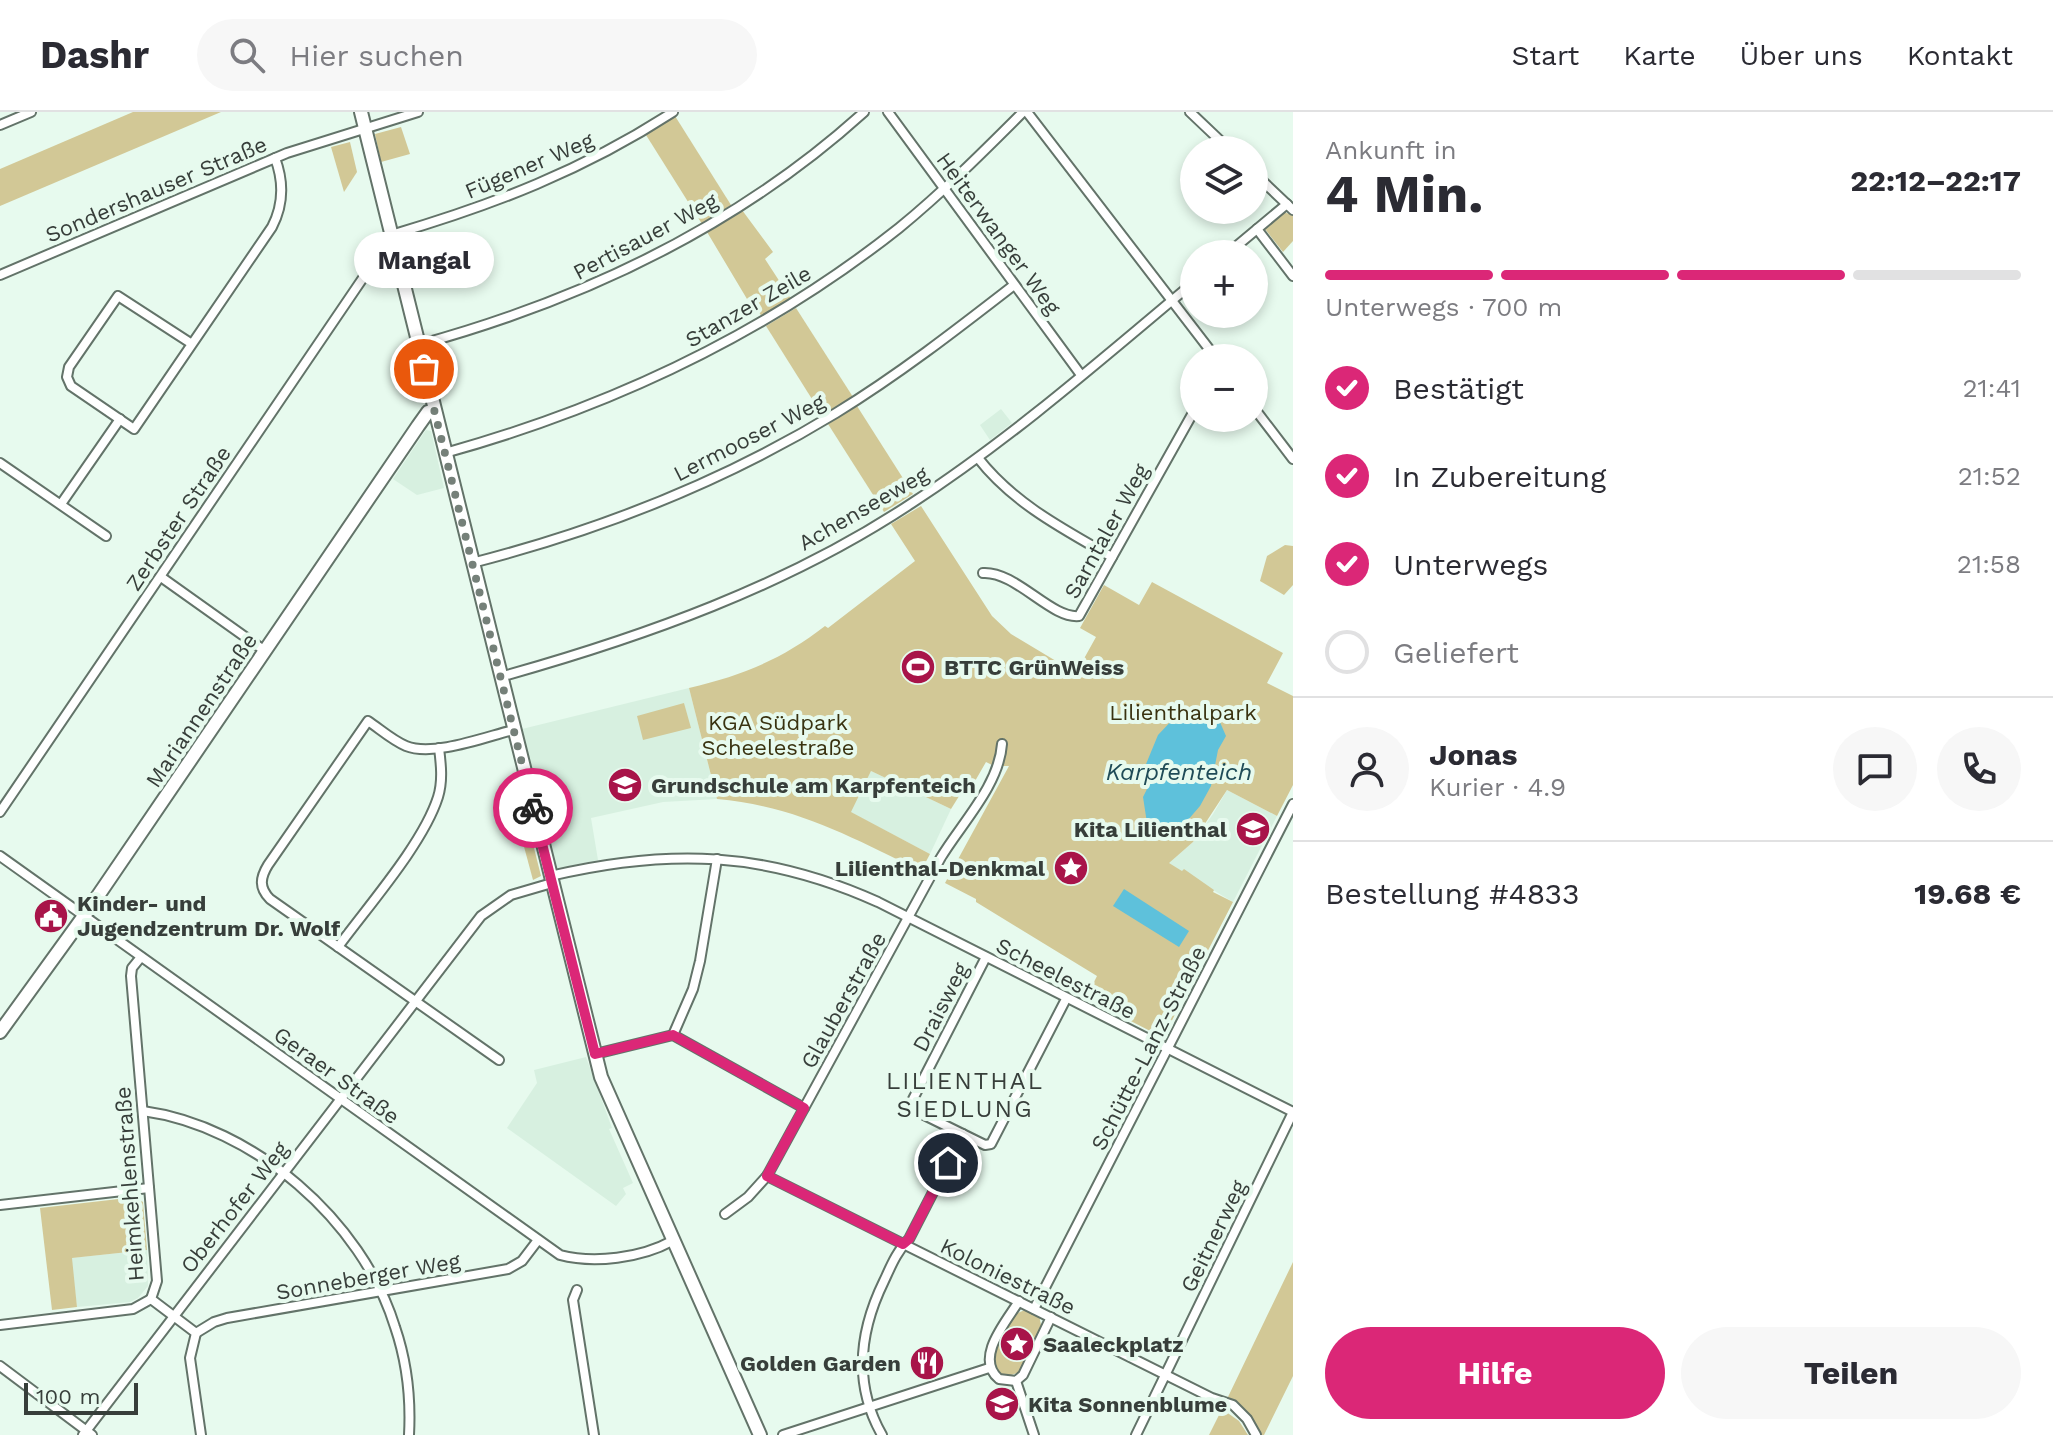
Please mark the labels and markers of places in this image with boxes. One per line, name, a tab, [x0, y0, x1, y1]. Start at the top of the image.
callout: Mangal	[354, 233, 494, 289]
pin	[390, 335, 458, 403]
sports icon: BTTC GrünWeiss	[899, 648, 937, 686]
place label: BTTC GrünWeiss	[944, 655, 1124, 680]
school or university icon: Grundschule am Karpfenteich	[606, 766, 644, 804]
place label: Grundschule am Karpfenteich	[651, 773, 976, 798]
school or university icon: Kita Lilienthal	[1234, 810, 1272, 848]
place label: Kita Lilienthal	[1074, 817, 1228, 842]
place icon: Lilienthal-Denkmal	[1052, 849, 1090, 887]
place label: Lilienthal-Denkmal	[835, 856, 1046, 881]
place label: Kinder- und Jugendzentrum Dr. Wolf	[77, 891, 341, 941]
public building icon: Kinder- und Jugendzentrum Dr. Wolf	[32, 897, 70, 935]
pin	[914, 1129, 982, 1197]
place icon: Saaleckplatz	[998, 1325, 1036, 1363]
place label: Saaleckplatz	[1043, 1332, 1184, 1357]
restaurant icon: Golden Garden	[908, 1344, 946, 1382]
place label: Golden Garden	[740, 1351, 901, 1376]
school or university icon: Kita Sonnenblume	[983, 1385, 1021, 1423]
place label: Kita Sonnenblume	[1028, 1392, 1227, 1417]

